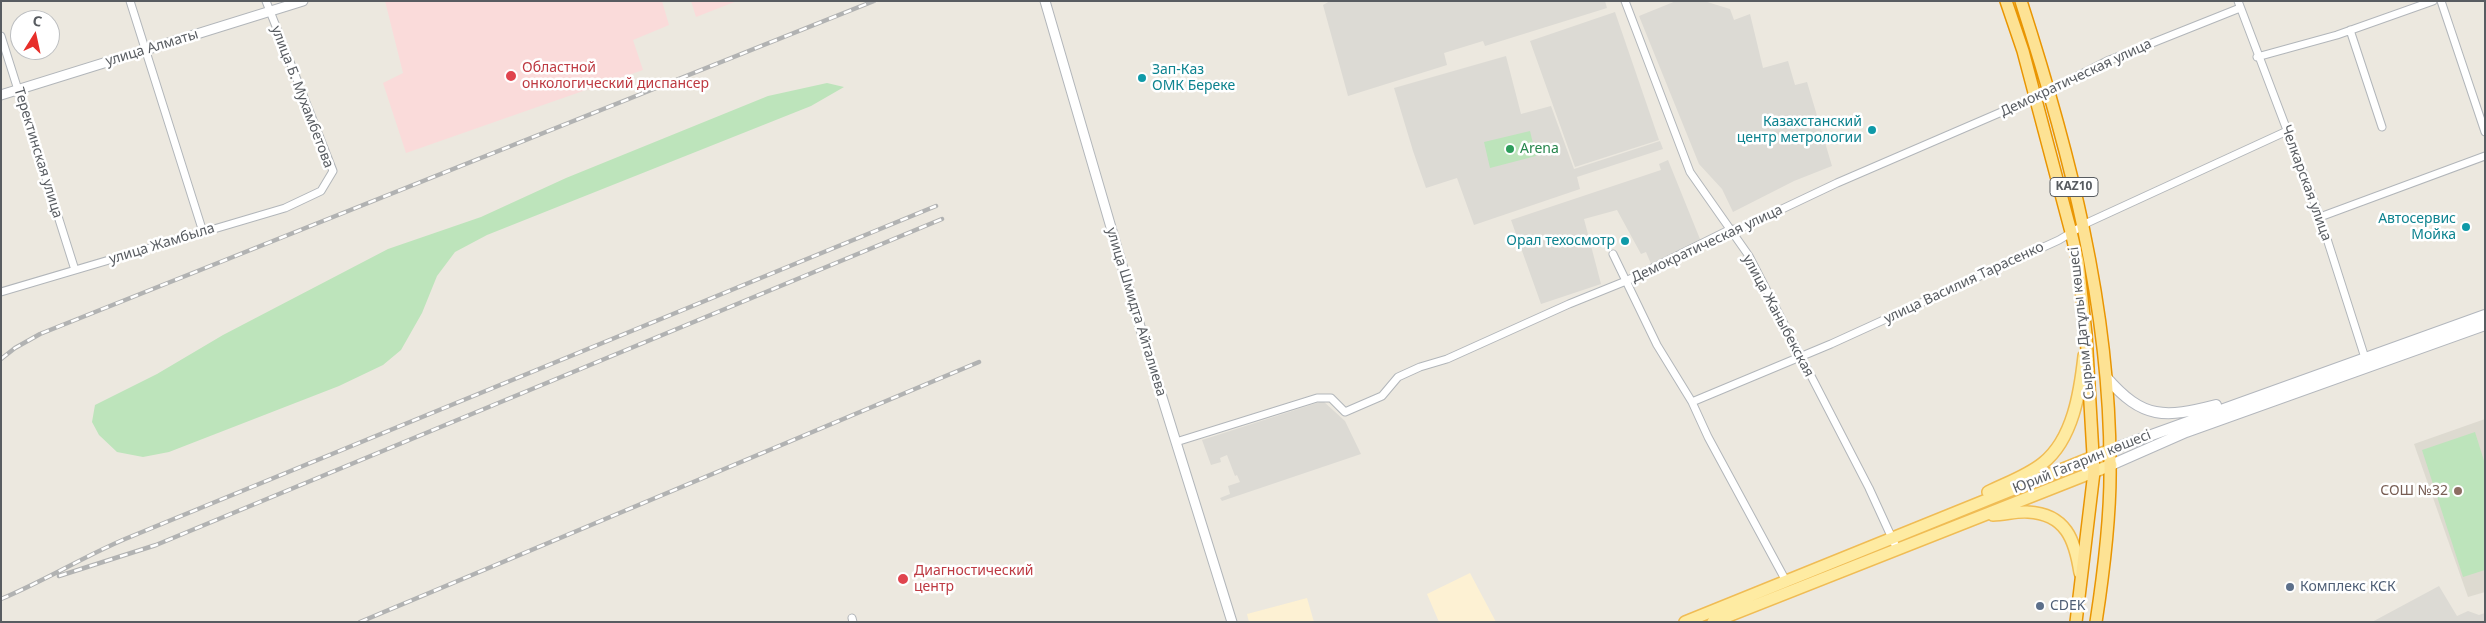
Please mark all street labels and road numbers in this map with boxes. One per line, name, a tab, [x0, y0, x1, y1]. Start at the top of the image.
street label: улица Б. Мухамбетова	[267, 24, 337, 170]
street label: улица Алматы	[104, 26, 200, 70]
street label: Демократическая улица	[1998, 36, 2154, 120]
street label: Теректинская улица	[10, 86, 66, 220]
street label: Челкарская улица	[2277, 123, 2335, 243]
road number: KAZ10	[2050, 178, 2098, 196]
street label: Демократическая улица	[1629, 202, 1785, 286]
street label: улица Жамбыла	[107, 220, 217, 268]
street label: улица Шмидта Айталиева	[1102, 226, 1170, 398]
street label: улица Василия Тарасенко	[1881, 239, 2047, 327]
street label: Сырым Датұлы көшесі	[2066, 246, 2098, 400]
street label: улица Жаныбекская	[1739, 252, 1817, 380]
street label: Юрий Гагарин көшесі	[2010, 427, 2154, 497]

